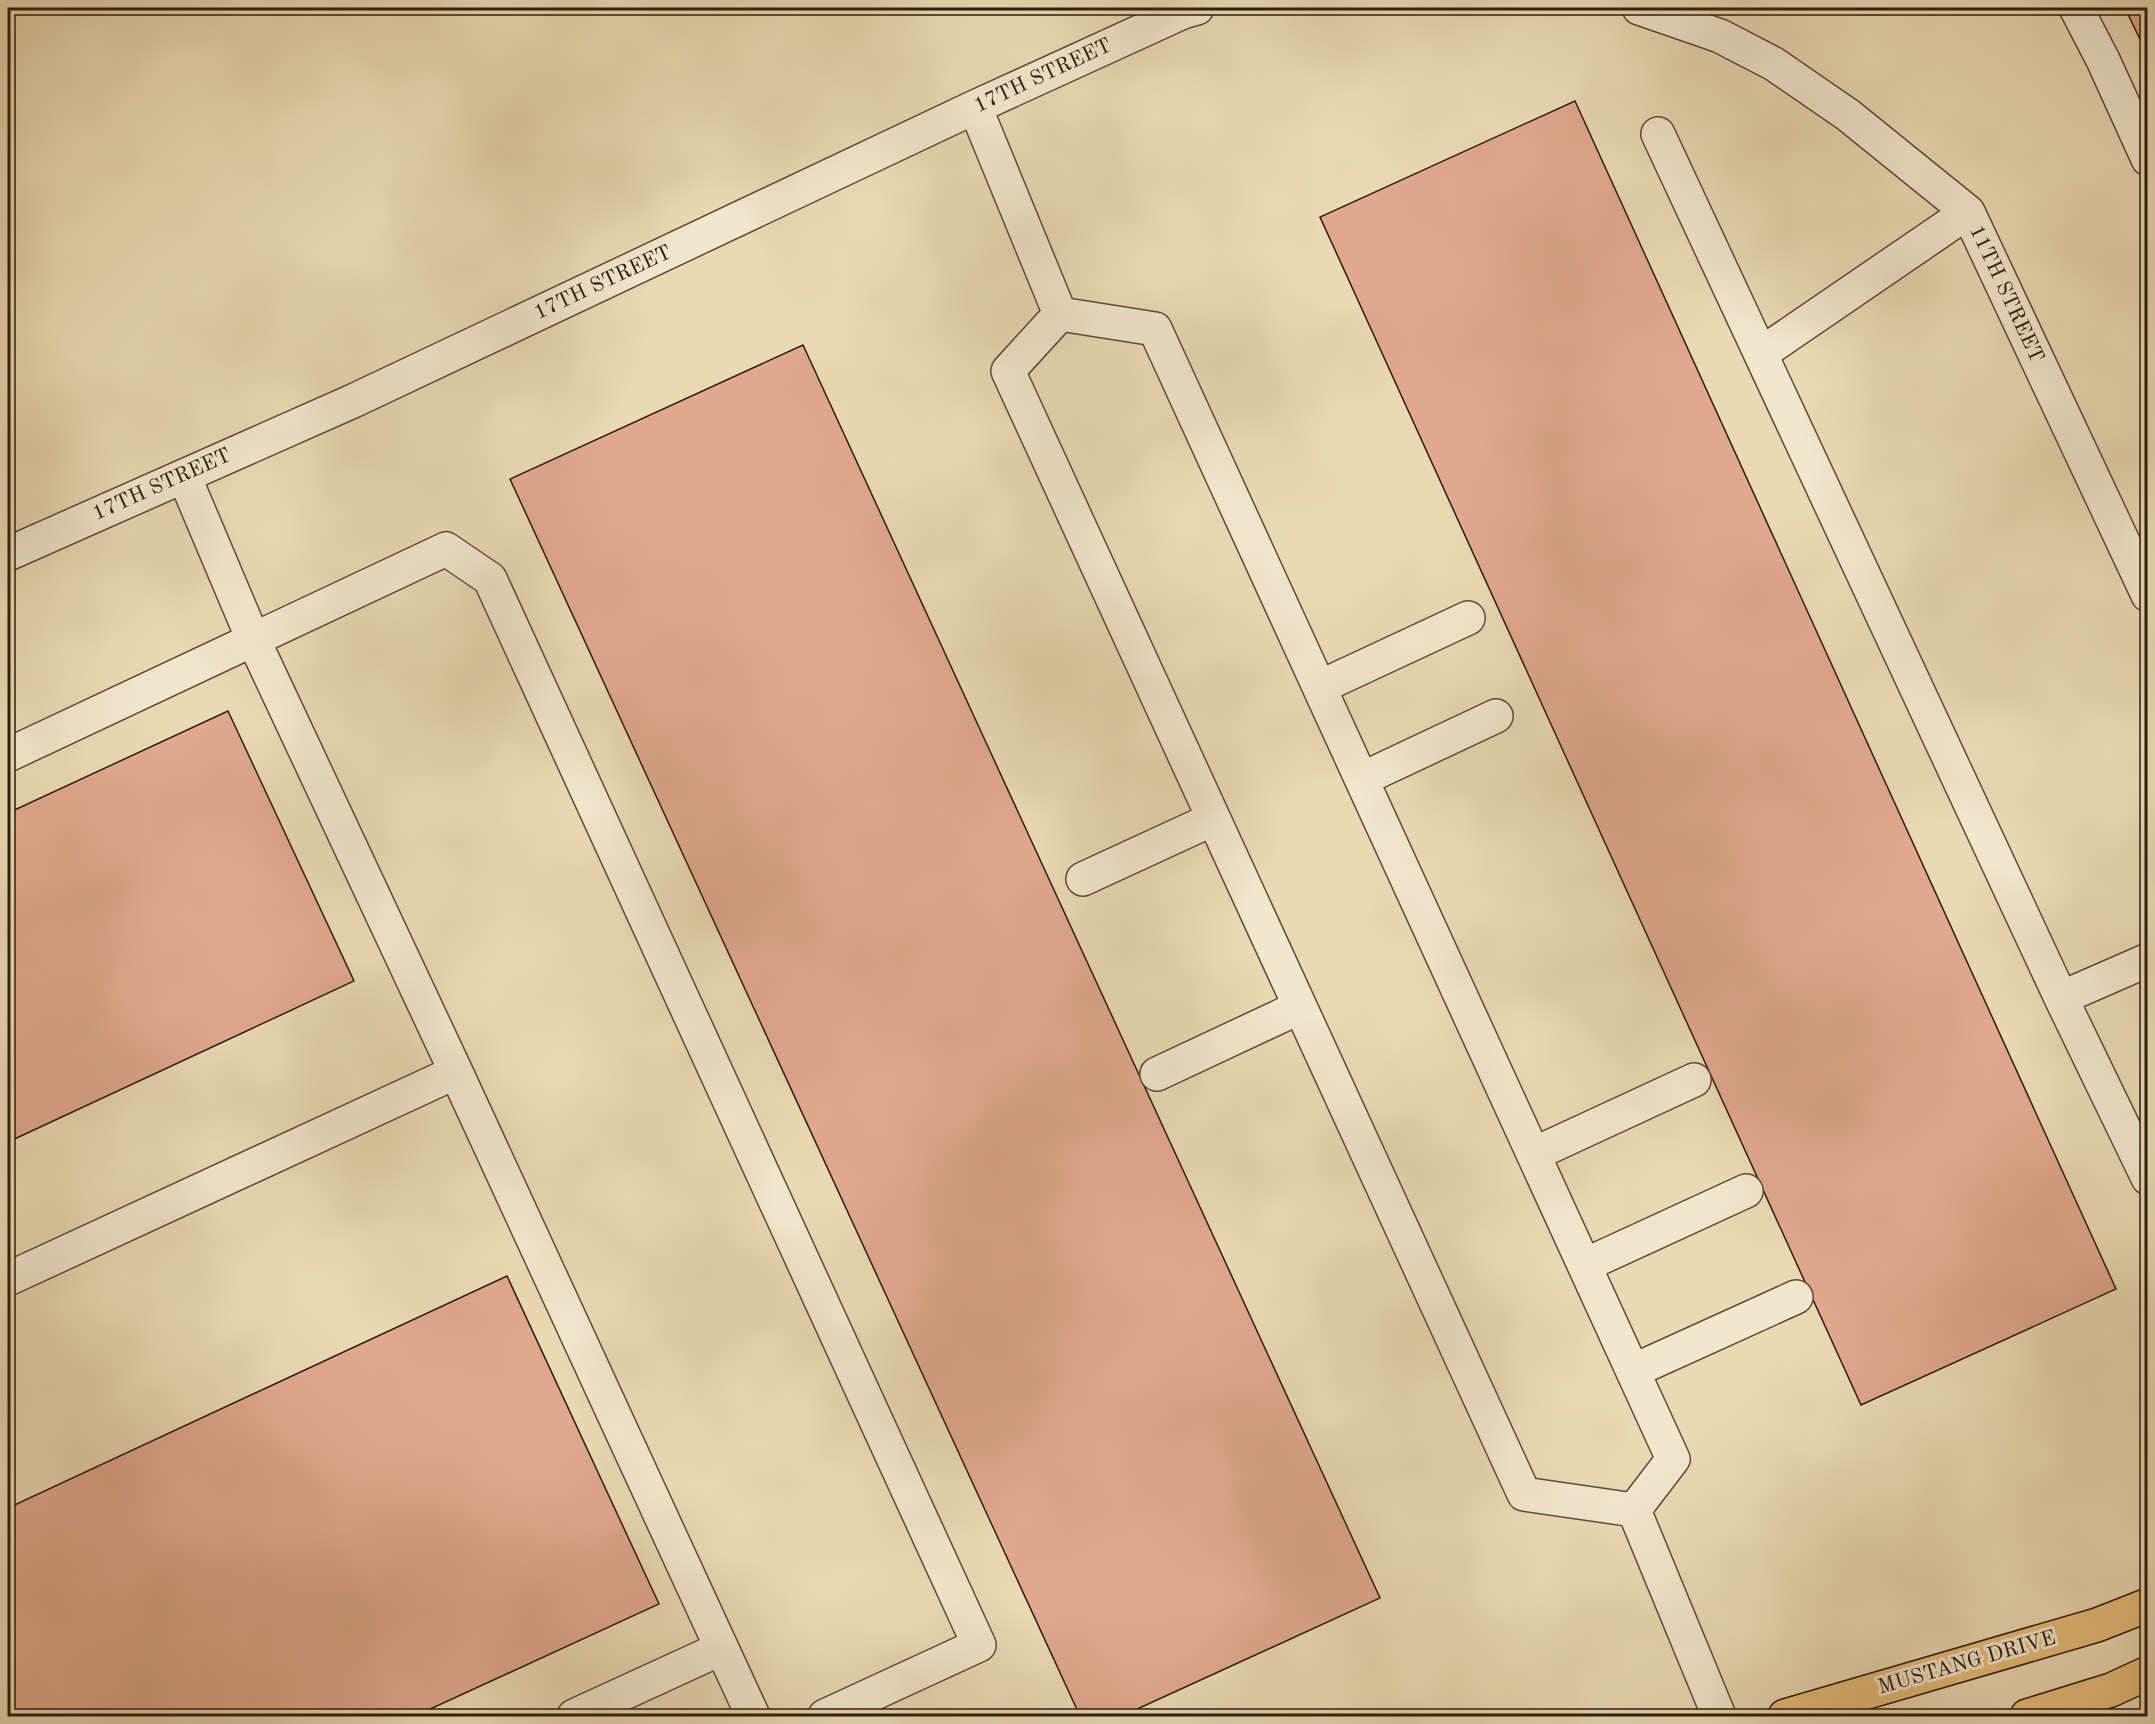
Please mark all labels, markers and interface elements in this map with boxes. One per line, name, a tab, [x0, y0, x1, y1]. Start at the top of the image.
street label: 17TH STREET	[971, 35, 1115, 117]
street label: 11TH STREET	[1965, 222, 2047, 366]
street label: 17TH STREET	[531, 242, 675, 324]
street label: 17TH STREET	[90, 445, 234, 525]
street label: MUSTANG DRIVE	[1876, 1628, 2058, 1698]

